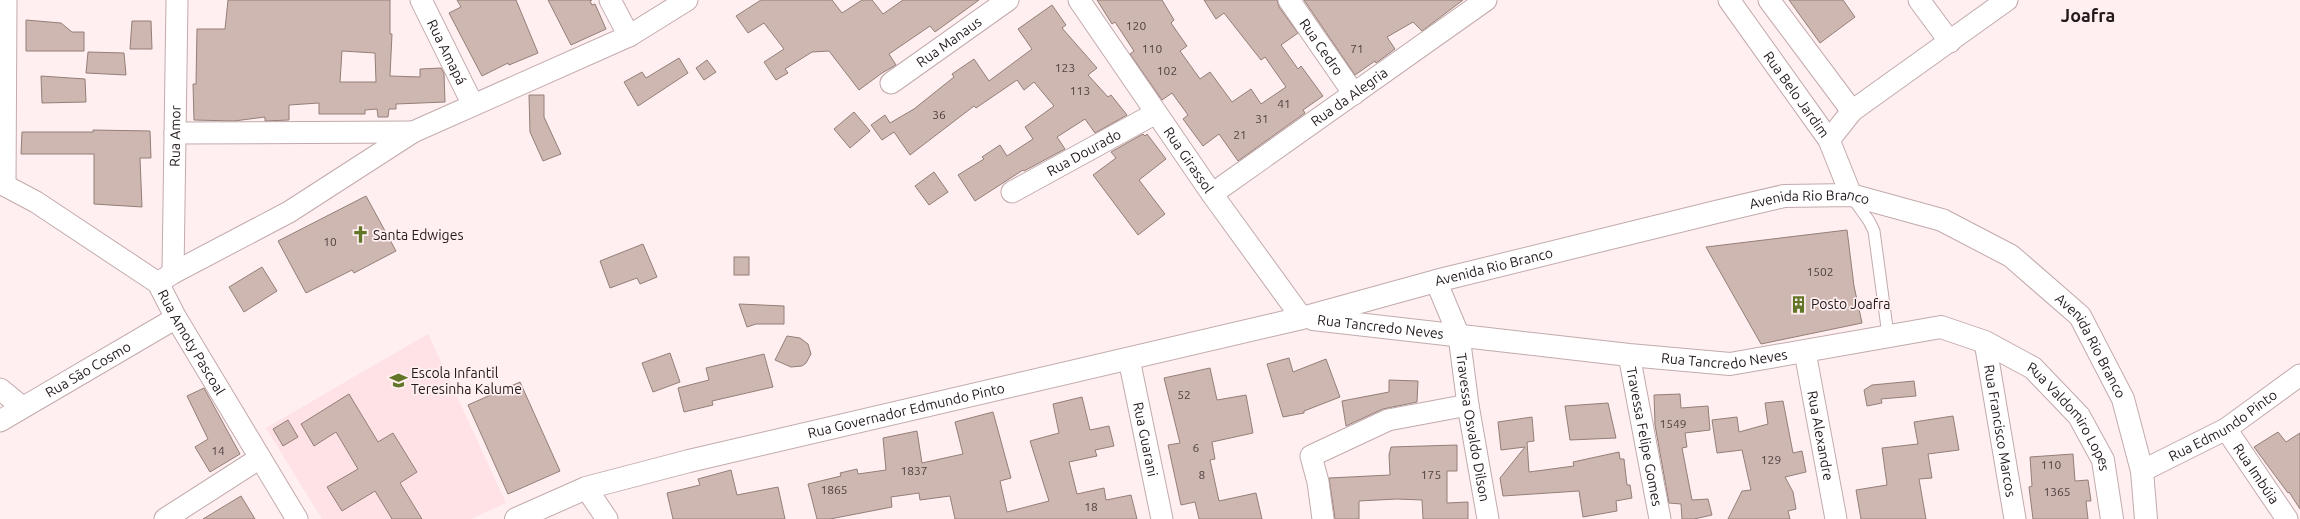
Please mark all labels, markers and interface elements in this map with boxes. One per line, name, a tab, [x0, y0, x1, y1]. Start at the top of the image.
district label: Joafra	[2061, 5, 2115, 25]
street label: Rua Manaus	[913, 13, 984, 70]
street label: Rua Cedro	[1296, 16, 1347, 78]
street label: Rua Amapá	[424, 17, 470, 87]
house number: 120	[1126, 19, 1146, 32]
house number: 110	[1142, 42, 1162, 55]
house number: 71	[1350, 42, 1364, 55]
street label: Rua Belo Jardim	[1760, 48, 1833, 141]
house number: 123	[1055, 61, 1075, 74]
house number: 102	[1157, 64, 1177, 77]
street label: Rua da Alegria	[1308, 64, 1391, 130]
house number: 113	[1070, 84, 1090, 97]
house number: 41	[1277, 97, 1291, 110]
street label: Rua Amor	[167, 104, 183, 167]
house number: 36	[932, 108, 946, 121]
house number: 31	[1255, 112, 1269, 125]
street label: Rua Girassol	[1161, 124, 1217, 196]
street label: Rua Dourado	[1044, 126, 1124, 179]
house number: 21	[1233, 128, 1247, 141]
street label: Avenida Rio Branco	[1748, 186, 1871, 212]
church icon: Santa Edwiges	[350, 225, 370, 245]
place label: Santa Edwiges	[373, 227, 463, 243]
house number: 10	[323, 235, 337, 248]
street label: Avenida Rio Branco	[1433, 245, 1554, 289]
house number: 1502	[1806, 265, 1834, 278]
street label: Rua Amoty Pascoal	[155, 287, 228, 398]
street label: Avenida Rio Branco	[2052, 290, 2129, 401]
building icon: Posto Joafra	[1788, 294, 1808, 314]
place label: Posto Joafra	[1811, 296, 1890, 312]
street label: Rua Tancredo Neves	[1316, 312, 1445, 342]
street label: Rua São Cosmo	[42, 338, 134, 401]
street label: Rua Tancredo Neves	[1661, 346, 1789, 372]
street label: Travessa Osvaldo Dilson	[1453, 352, 1493, 503]
street label: Rua Valdomiro Lopes	[2025, 359, 2113, 472]
street label: Rua Francisco Marcos	[1981, 363, 2019, 498]
place label: Escola Infantil Teresinha Kalume	[411, 365, 522, 397]
street label: Travessa Felipe Gomes	[1623, 365, 1665, 508]
school or university icon: Escola Infantil Teresinha Kalume	[388, 371, 408, 391]
street label: Rua Governador Edmundo Pinto	[806, 380, 1006, 441]
street label: Rua Edmundo Pinto	[2166, 386, 2280, 464]
house number: 52	[1177, 388, 1191, 401]
street label: Rua Alexandre	[1804, 389, 1837, 482]
street label: Rua Guarani	[1130, 401, 1161, 478]
house number: 1549	[1659, 417, 1687, 430]
street label: Rua Imbúia	[2230, 440, 2282, 507]
house number: 6	[1193, 441, 1200, 454]
house number: 14	[211, 444, 225, 457]
house number: 129	[1761, 453, 1781, 466]
house number: 110	[2041, 458, 2061, 471]
house number: 1837	[900, 464, 928, 477]
house number: 8	[1199, 468, 1206, 481]
house number: 175	[1421, 468, 1441, 481]
house number: 1865	[820, 483, 848, 496]
house number: 1365	[2043, 485, 2071, 498]
house number: 18	[1084, 500, 1098, 513]

